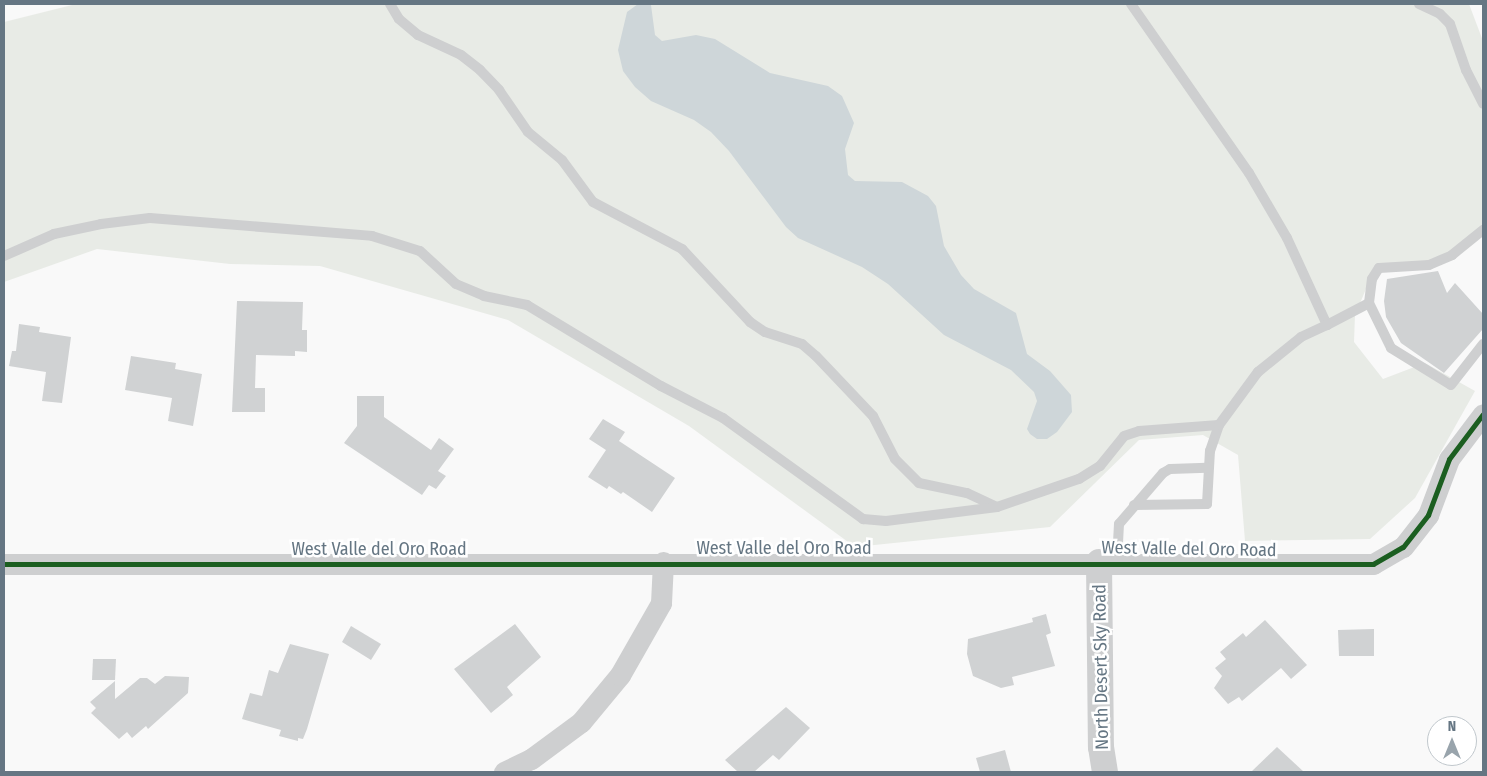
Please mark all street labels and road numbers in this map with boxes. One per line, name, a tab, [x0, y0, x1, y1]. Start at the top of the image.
street label: West Valle del Oro Road	[696, 537, 872, 559]
street label: West Valle del Oro Road	[1101, 537, 1277, 561]
street label: West Valle del Oro Road	[291, 538, 467, 560]
street label: North Desert Sky Road	[1089, 584, 1113, 750]

